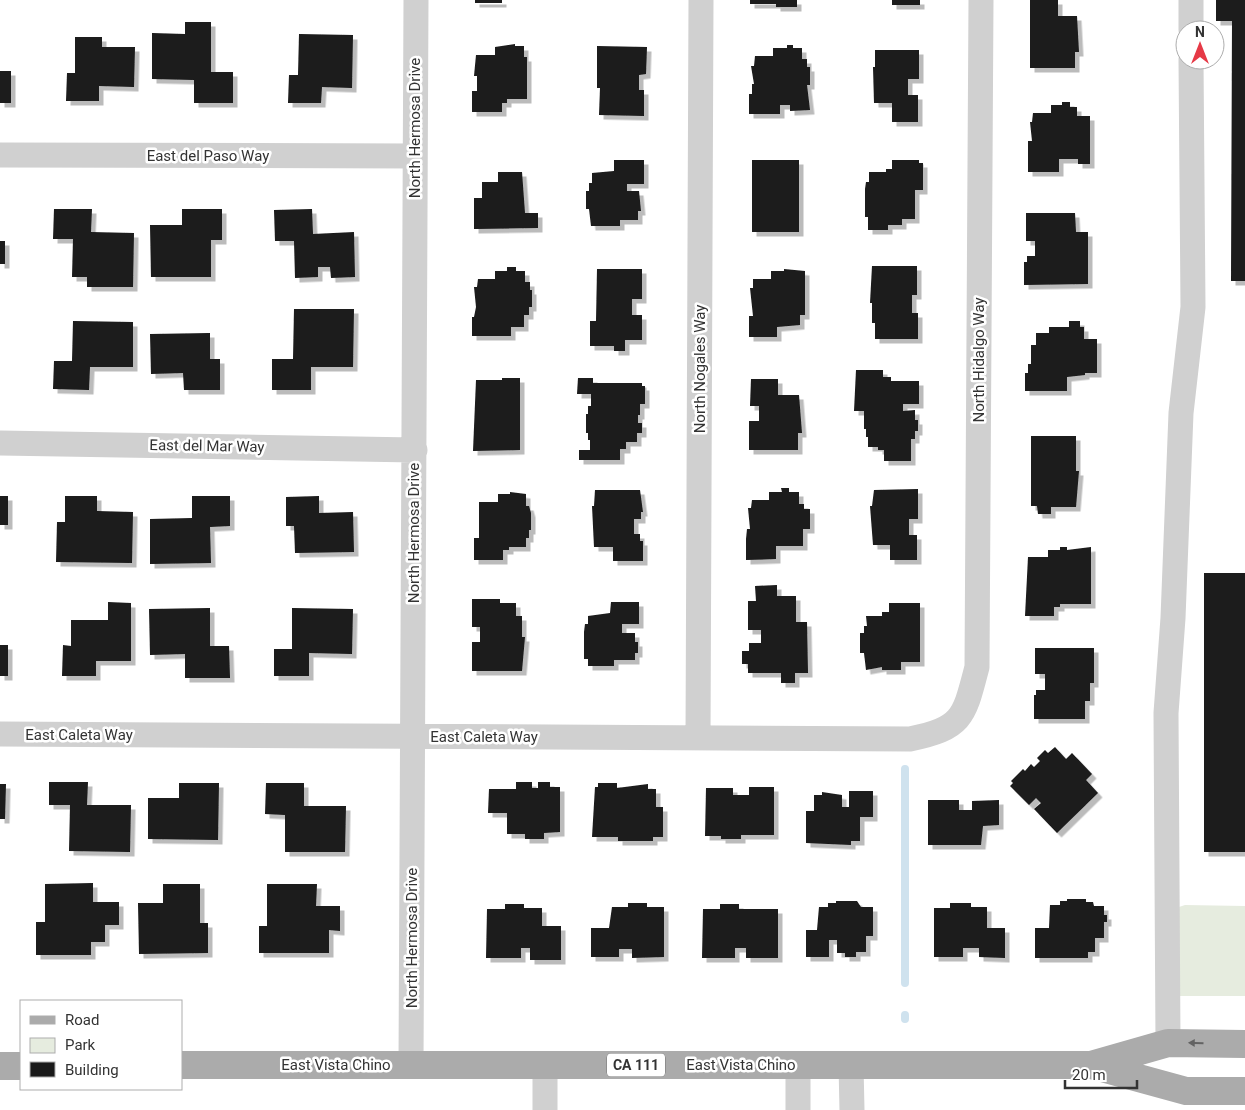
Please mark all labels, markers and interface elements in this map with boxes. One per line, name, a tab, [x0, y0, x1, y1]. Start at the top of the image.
north arrow	[1175, 20, 1225, 70]
text: N	[1195, 24, 1205, 40]
street label: North Hermosa Drive	[406, 58, 424, 198]
street label: East del Paso Way	[147, 147, 269, 165]
street label: North Hidalgo Way	[970, 297, 988, 423]
street label: North Nogales Way	[691, 305, 709, 433]
street label: East del Mar Way	[149, 436, 265, 456]
street label: North Hermosa Drive	[405, 463, 423, 603]
street label: East Caleta Way	[25, 726, 133, 744]
street label: East Caleta Way	[430, 728, 538, 746]
street label: North Hermosa Drive	[403, 868, 421, 1008]
legend	[20, 1000, 182, 1090]
text: Road	[65, 1011, 99, 1029]
text: Park	[65, 1036, 96, 1054]
one-way arrow	[1188, 1039, 1204, 1047]
road number: CA 111	[607, 1054, 665, 1076]
street label: East Vista Chino	[281, 1056, 391, 1074]
street label: East Vista Chino	[686, 1056, 796, 1074]
scale bar	[1065, 1058, 1138, 1090]
text: Building	[65, 1061, 119, 1079]
text: 20 m	[1072, 1066, 1106, 1084]

